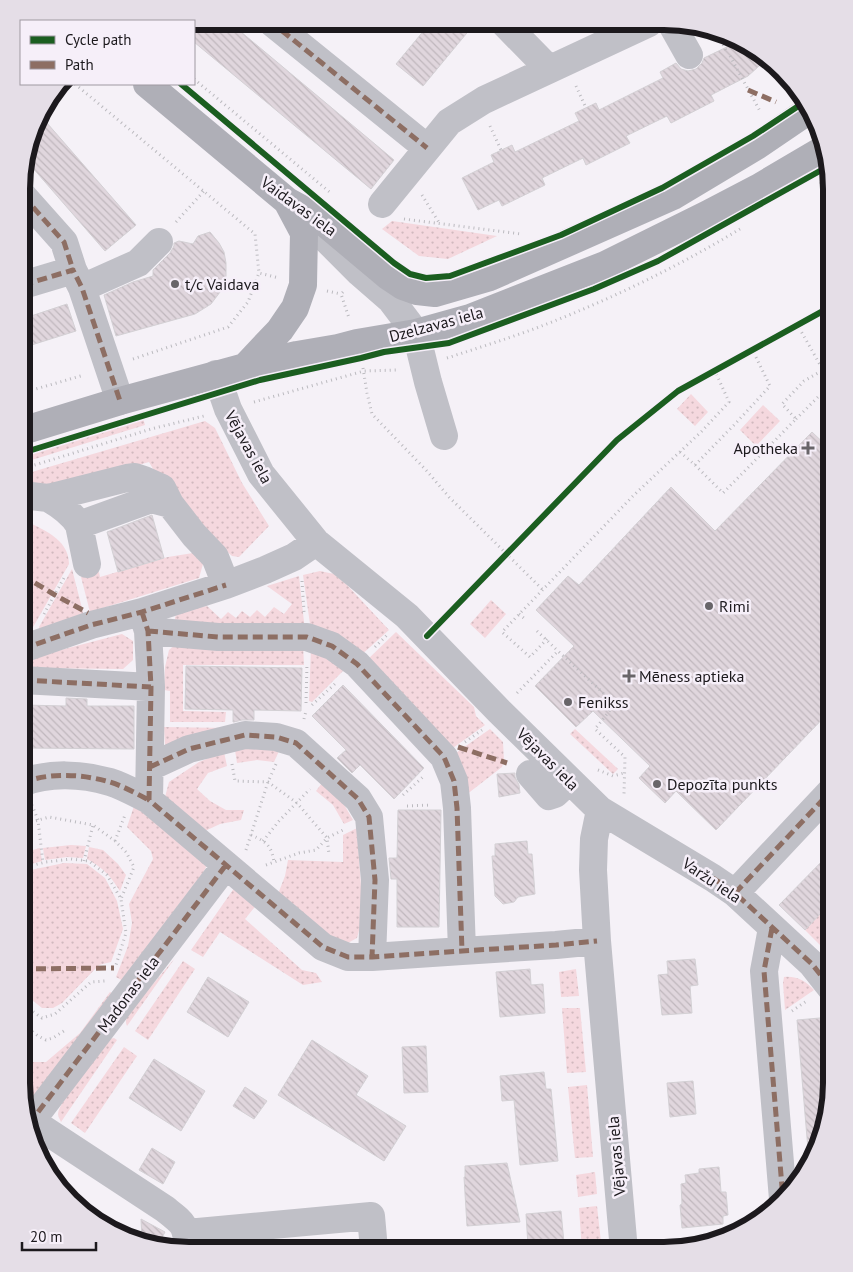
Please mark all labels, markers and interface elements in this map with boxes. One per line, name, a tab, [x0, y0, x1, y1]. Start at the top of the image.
legend	[20, 20, 195, 85]
text: Cycle path	[65, 30, 131, 49]
text: Path	[65, 55, 94, 74]
street label: Vaidavas iela	[256, 171, 341, 240]
place label: t/c Vaidava	[185, 274, 259, 294]
marker: t/c Vaidava	[169, 278, 181, 290]
street label: Dzelzavas iela	[387, 302, 485, 346]
street label: Vējavas iela	[220, 406, 277, 487]
place label: Apotheka	[734, 438, 798, 458]
marker: Apotheka	[802, 442, 814, 454]
place label: Rimi	[719, 596, 750, 616]
marker: Rimi	[703, 600, 715, 612]
place label: Mēness aptieka	[639, 666, 744, 686]
marker: Mēness aptieka	[623, 670, 635, 682]
place label: Fenikss	[578, 692, 629, 712]
marker: Fenikss	[562, 696, 574, 708]
street label: Vējavas iela	[512, 723, 583, 794]
place label: Depozīta punkts	[667, 774, 778, 794]
marker: Depozīta punkts	[651, 778, 663, 790]
street label: Varžu iela	[678, 852, 745, 907]
street label: Madonas iela	[93, 952, 163, 1036]
street label: Vējavas iela	[603, 1115, 630, 1198]
scale bar	[22, 1220, 96, 1252]
text: 20 m	[30, 1227, 63, 1246]

